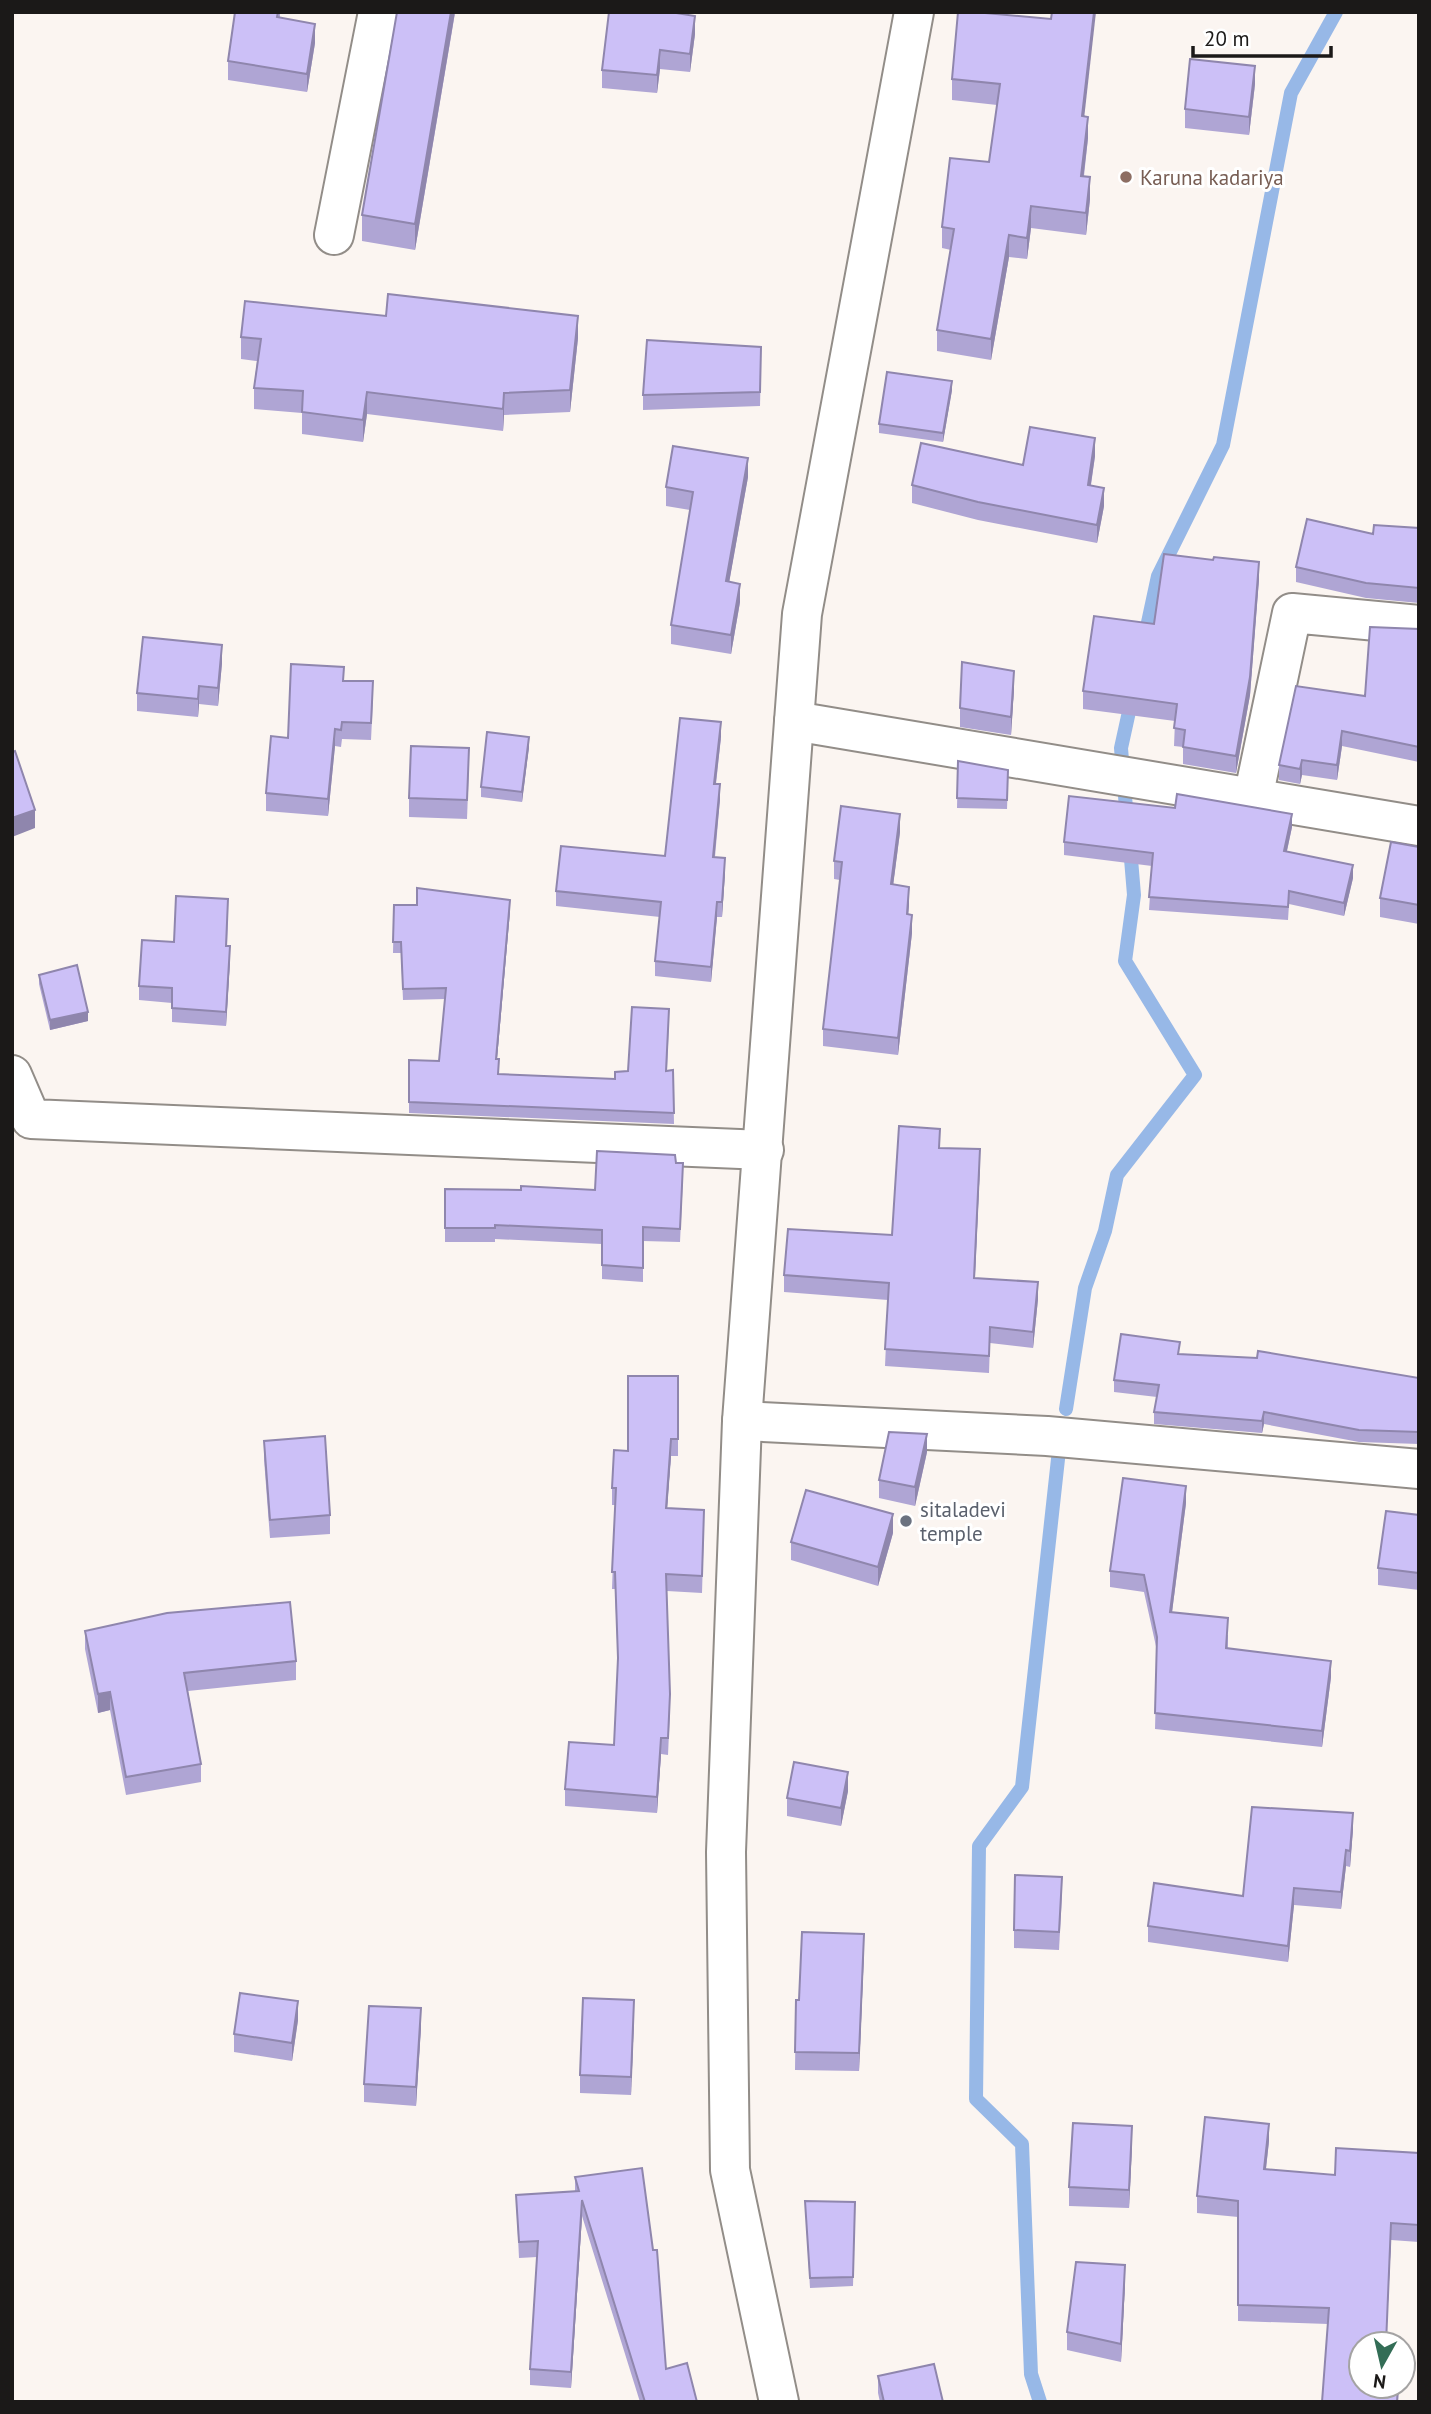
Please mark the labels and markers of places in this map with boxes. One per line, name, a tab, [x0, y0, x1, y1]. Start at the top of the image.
place label: Karuna kadariya	[1140, 164, 1284, 191]
marker: Karuna kadariya	[1118, 169, 1134, 185]
place label: sitaladevi temple	[920, 1496, 1006, 1547]
marker: sitaladevi temple	[898, 1513, 914, 1529]

